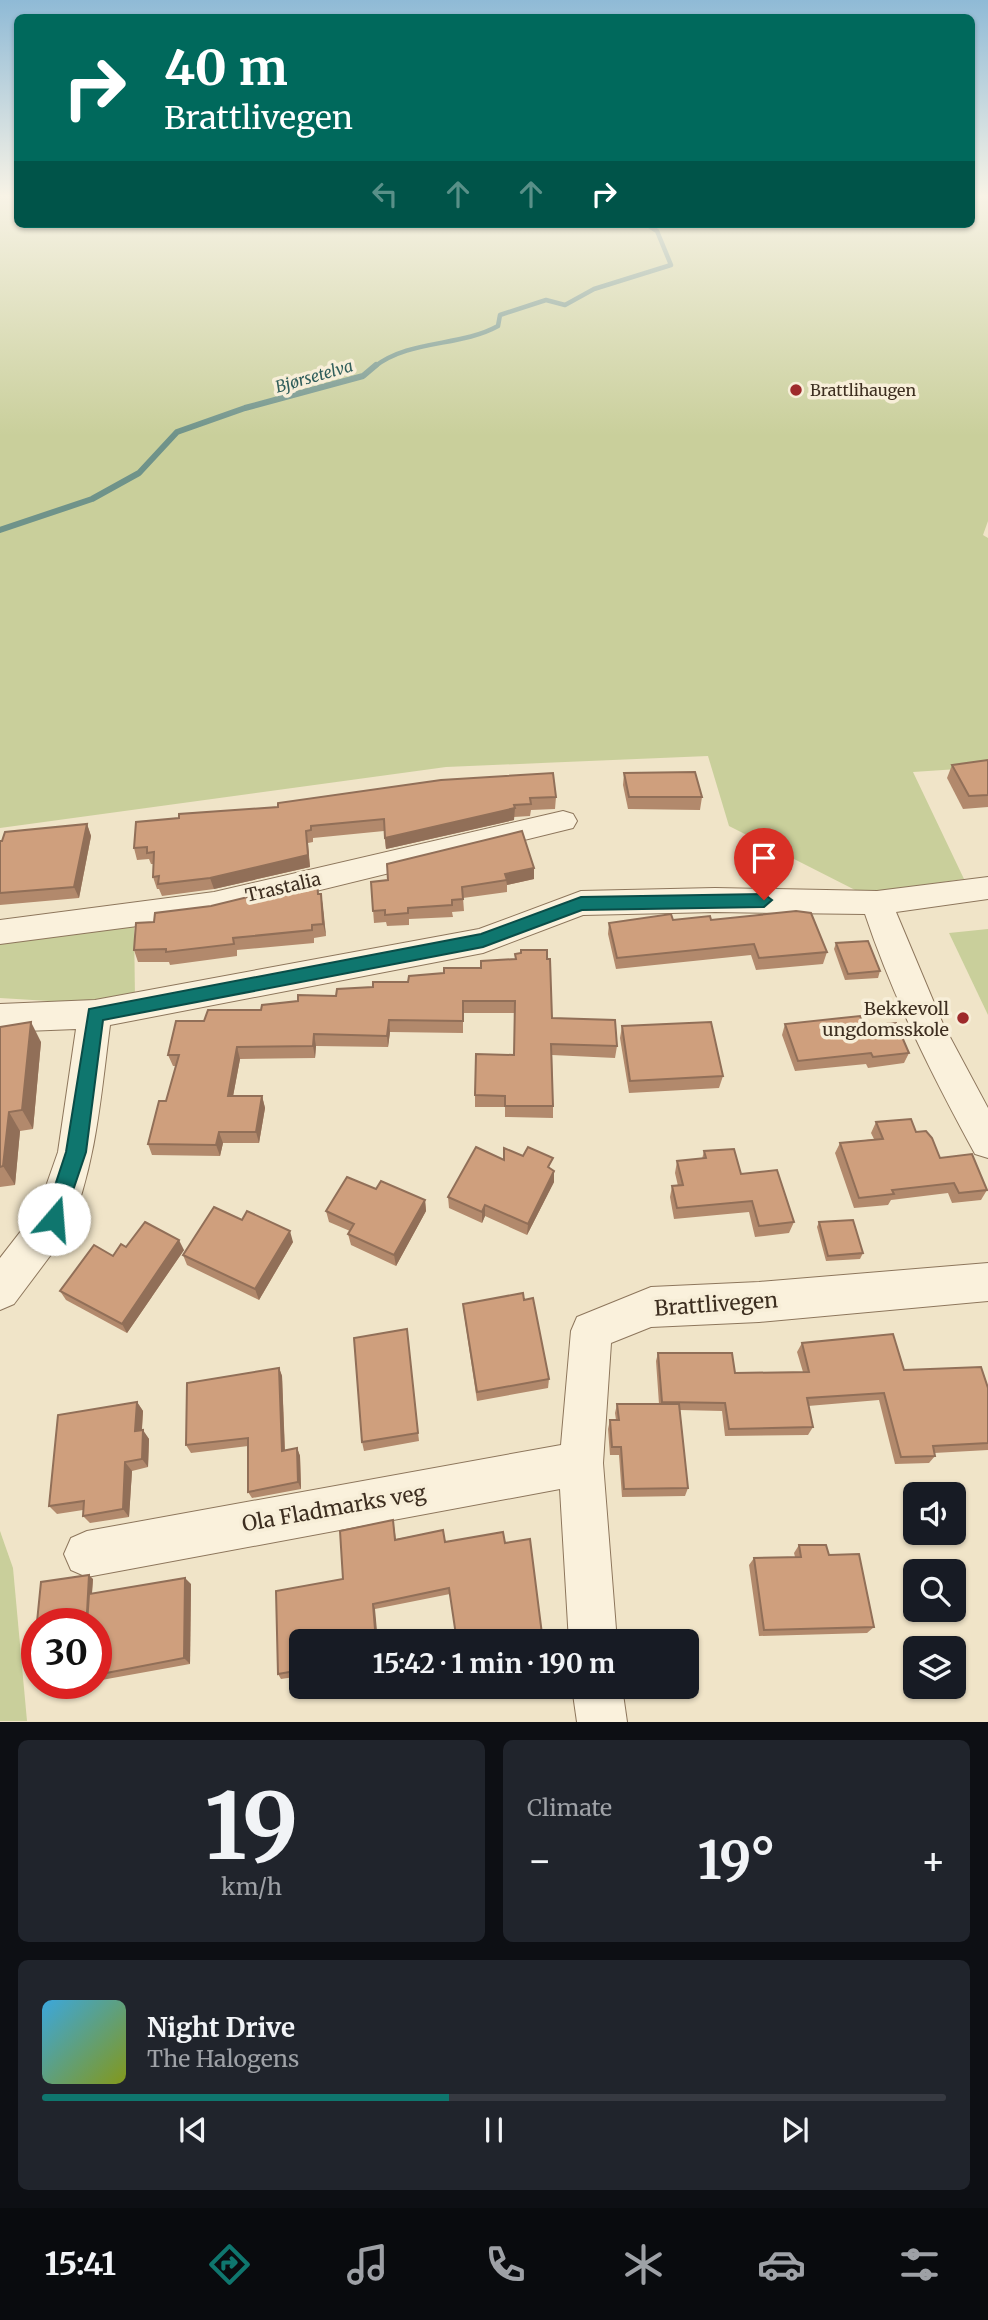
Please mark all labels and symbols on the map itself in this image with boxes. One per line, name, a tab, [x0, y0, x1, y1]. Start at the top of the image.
water label: Bjørsetelva	[273, 355, 355, 397]
place label: Brattlihaugen	[810, 380, 916, 400]
marker: Brattlihaugen	[788, 382, 804, 398]
pin	[734, 828, 794, 900]
street label: Trastalia	[243, 867, 323, 907]
place label: Bekkevoll ungdomsskole	[822, 997, 949, 1041]
marker: Bekkevoll ungdomsskole	[955, 1010, 971, 1026]
position arrow	[17, 1182, 91, 1256]
street label: Brattlivegen	[653, 1286, 779, 1322]
street label: Ola Fladmarks veg	[240, 1478, 428, 1537]
speed limit sign: 30	[21, 1608, 112, 1699]

